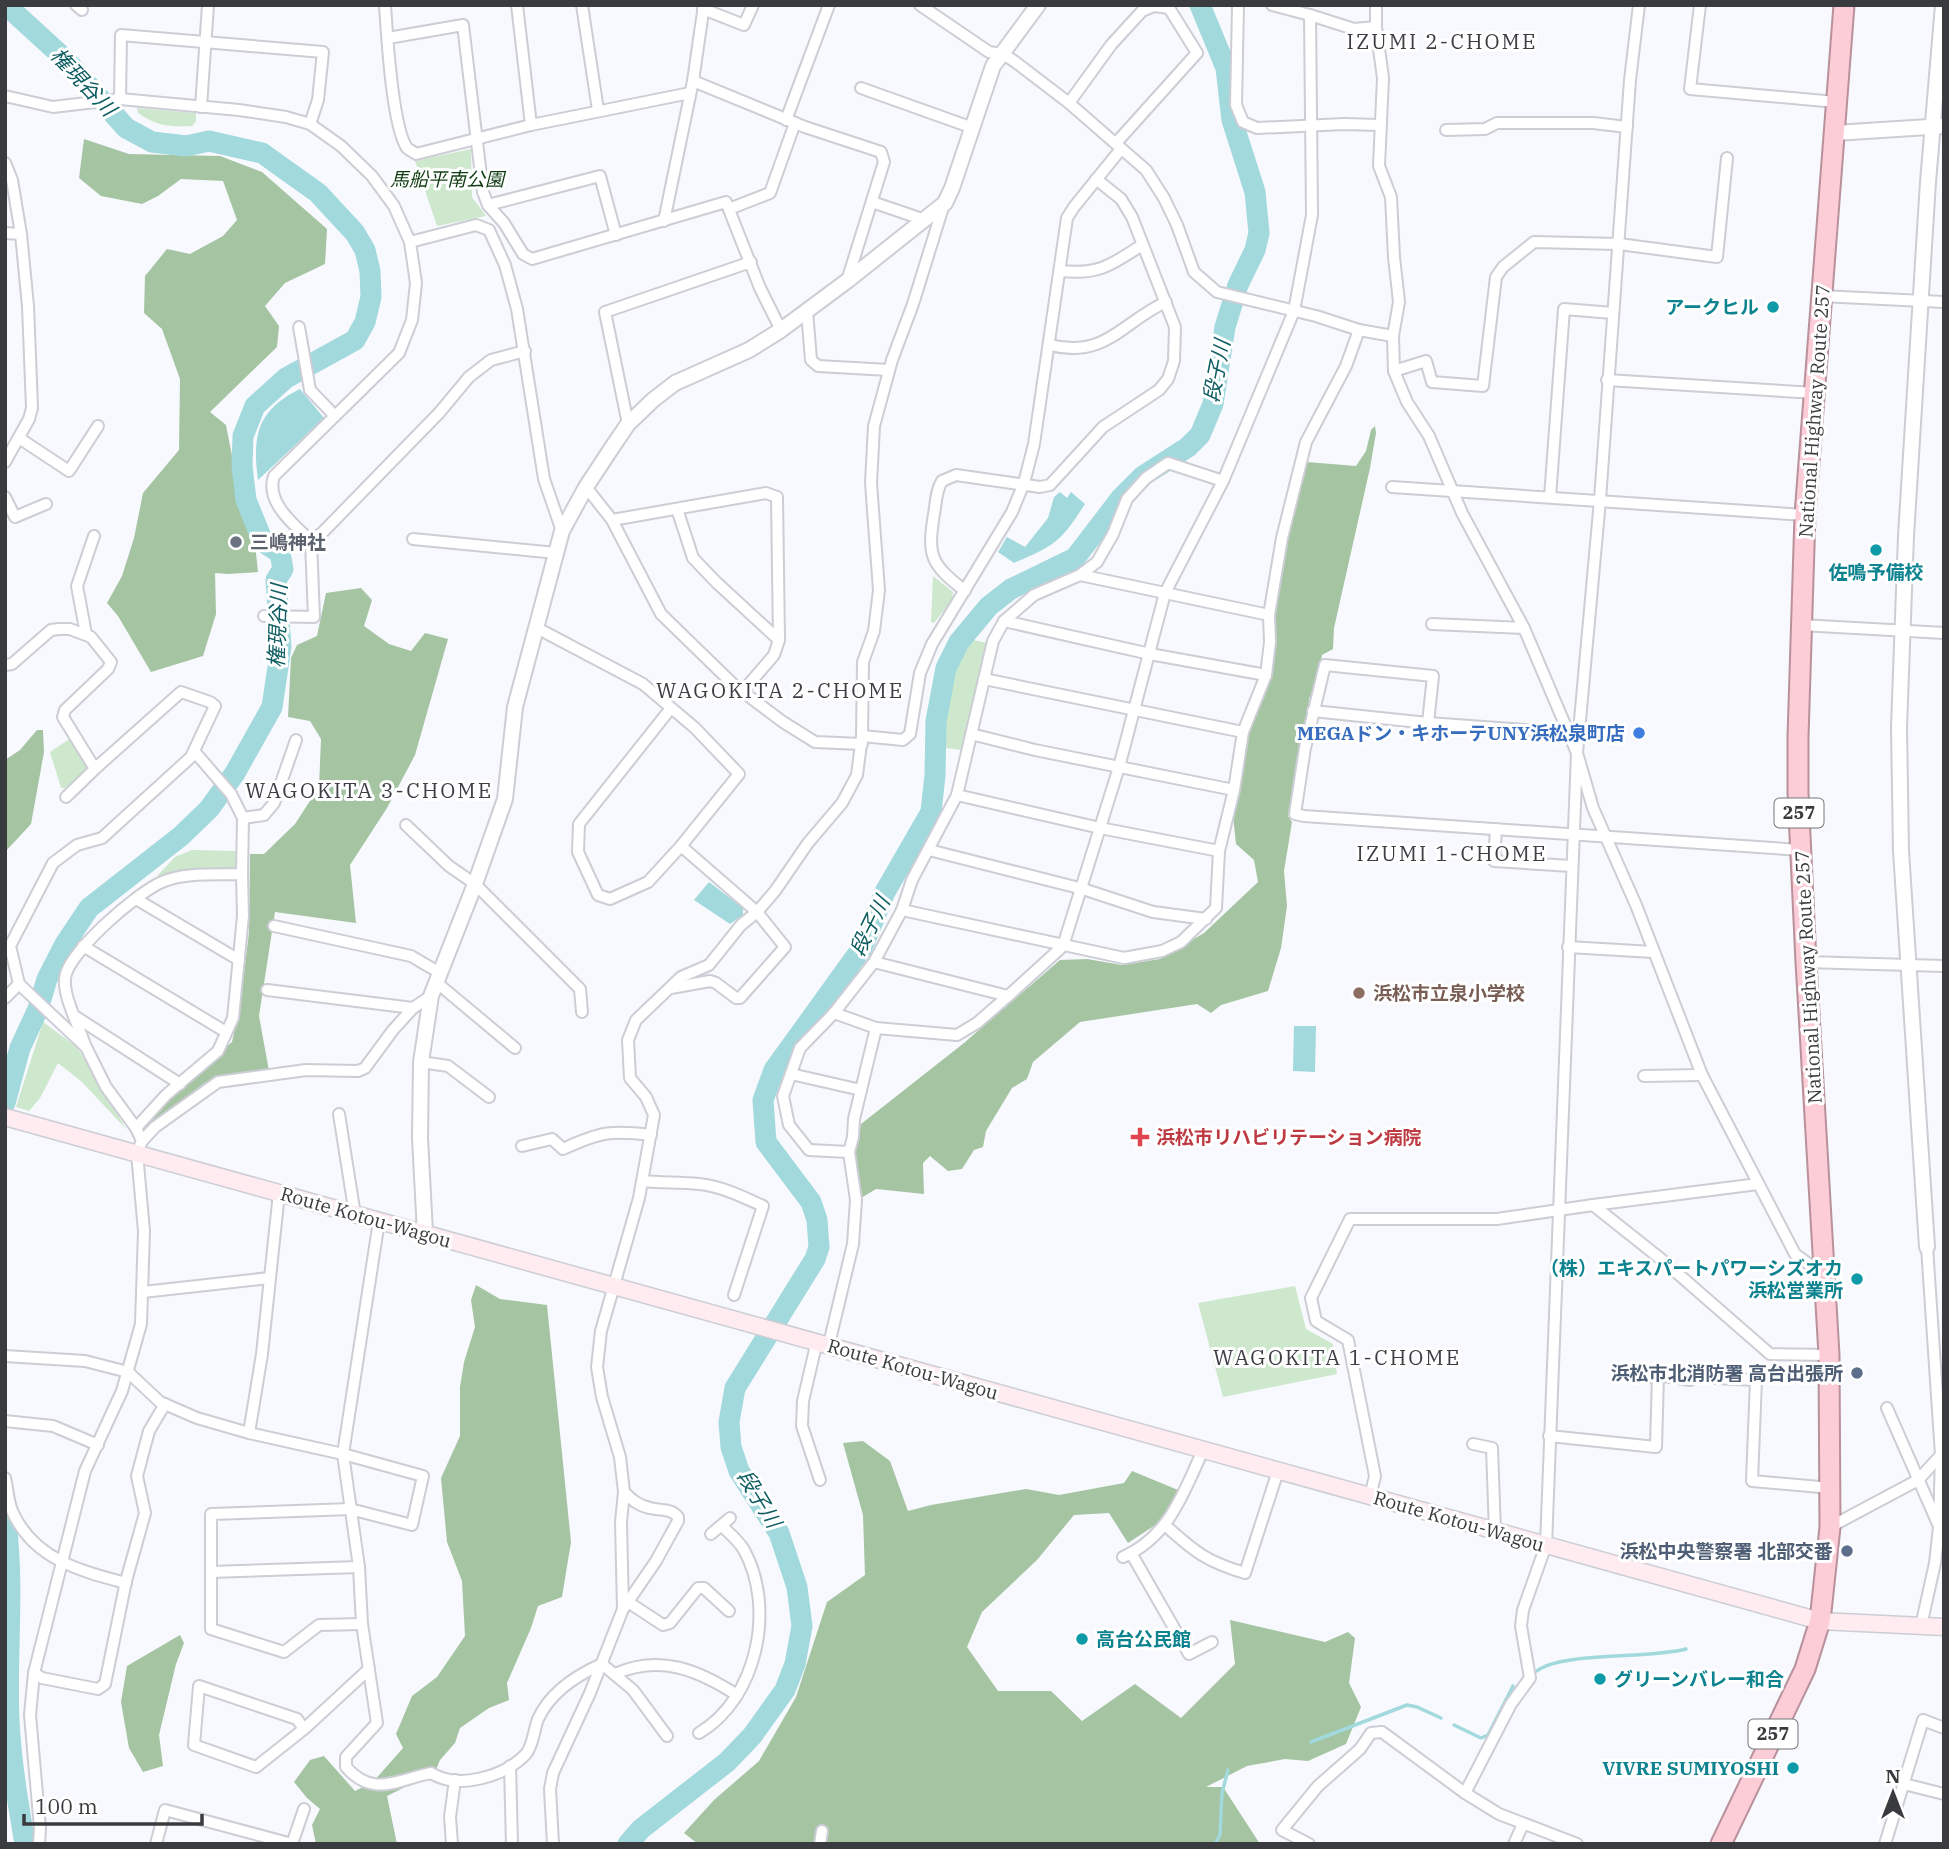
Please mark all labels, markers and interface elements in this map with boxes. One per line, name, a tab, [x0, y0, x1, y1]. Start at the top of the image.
district label: IZUMI 2-CHOME	[1347, 27, 1537, 55]
water label: 権現谷川	[45, 41, 124, 123]
park label: 馬船平南公園	[390, 167, 507, 191]
street label: National Highway Route 257	[1793, 284, 1835, 538]
place label: アークヒル	[1665, 295, 1759, 319]
marker: アークヒル	[1765, 299, 1781, 315]
water label: 段子川	[1196, 335, 1236, 404]
place label: 三嶋神社	[250, 530, 326, 554]
marker: 三嶋神社	[228, 534, 244, 550]
marker: 佐鳴予備校	[1868, 542, 1884, 558]
place label: 佐鳴予備校	[1828, 560, 1924, 584]
water label: 権現谷川	[262, 582, 293, 668]
district label: WAGOKITA 2-CHOME	[656, 676, 904, 704]
place label: MEGAドン・キホーテUNY浜松泉町店	[1297, 721, 1625, 745]
marker: MEGAドン・キホーテUNY浜松泉町店	[1631, 725, 1647, 741]
district label: WAGOKITA 3-CHOME	[245, 776, 493, 804]
road number: 257	[1774, 798, 1824, 828]
district label: IZUMI 1-CHOME	[1357, 839, 1547, 867]
street label: National Highway Route 257	[1789, 850, 1827, 1104]
water label: 段子川	[843, 889, 896, 960]
place label: 浜松市立泉小学校	[1373, 981, 1525, 1005]
marker: 浜松市立泉小学校	[1351, 985, 1367, 1001]
place label: 浜松市リハビリテーション病院	[1156, 1125, 1422, 1149]
marker: 浜松市リハビリテーション病院	[1130, 1127, 1150, 1147]
street label: Route Kotou-Wagou	[278, 1181, 454, 1253]
place label: （株）エキスパートパワーシズオカ 浜松営業所	[1540, 1256, 1843, 1302]
marker: （株）エキスパートパワーシズオカ 浜松営業所	[1849, 1271, 1865, 1287]
street label: Route Kotou-Wagou	[825, 1333, 1001, 1405]
district label: WAGOKITA 1-CHOME	[1213, 1343, 1461, 1371]
place label: 浜松市北消防署 高台出張所	[1611, 1361, 1843, 1385]
marker: 浜松市北消防署 高台出張所	[1849, 1365, 1865, 1381]
water label: 段子川	[732, 1464, 789, 1534]
street label: Route Kotou-Wagou	[1371, 1485, 1547, 1557]
place label: 浜松中央警察署 北部交番	[1620, 1539, 1833, 1563]
marker: 浜松中央警察署 北部交番	[1839, 1543, 1855, 1559]
place label: 高台公民館	[1096, 1627, 1191, 1651]
marker: 高台公民館	[1074, 1631, 1090, 1647]
place label: グリーンバレー和合	[1614, 1667, 1784, 1691]
marker: グリーンバレー和合	[1592, 1671, 1608, 1687]
road number: 257	[1748, 1720, 1798, 1749]
place label: VIVRE SUMIYOSHI	[1602, 1756, 1779, 1780]
north arrow	[1858, 1758, 1928, 1828]
marker: VIVRE SUMIYOSHI	[1785, 1760, 1801, 1776]
text: N	[1885, 1764, 1901, 1788]
scale bar	[24, 1783, 203, 1827]
text: 100 m	[35, 1792, 98, 1820]

